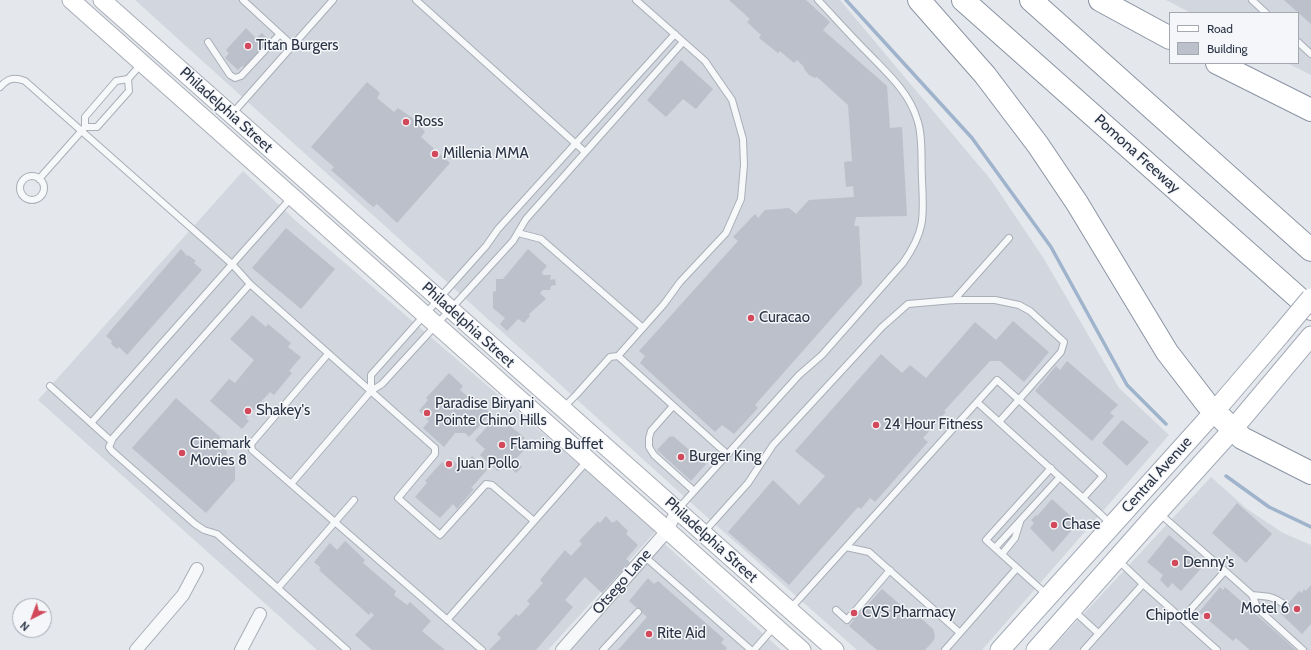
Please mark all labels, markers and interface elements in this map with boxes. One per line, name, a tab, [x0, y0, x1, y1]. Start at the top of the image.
legend	[1169, 12, 1299, 64]
text: Road	[1207, 21, 1233, 36]
place label: Titan Burgers	[256, 37, 339, 55]
marker: Titan Burgers	[243, 41, 253, 51]
text: Building	[1207, 41, 1248, 56]
street label: Philadelphia Street	[176, 64, 276, 156]
street label: Pomona Freeway	[1090, 111, 1184, 197]
place label: Ross	[414, 113, 443, 131]
marker: Ross	[401, 117, 411, 127]
place label: Millenia MMA	[443, 145, 529, 163]
marker: Millenia MMA	[430, 149, 440, 159]
street label: Philadelphia Street	[418, 279, 518, 371]
place label: Curacao	[759, 309, 810, 327]
marker: Curacao	[746, 313, 756, 323]
place label: Paradise Biryani Pointe Chino Hills	[435, 395, 547, 430]
place label: Shakey's	[256, 402, 310, 420]
marker: Shakey's	[243, 406, 253, 416]
marker: Paradise Biryani Pointe Chino Hills	[422, 408, 432, 418]
place label: 24 Hour Fitness	[884, 416, 983, 434]
marker: 24 Hour Fitness	[871, 420, 881, 430]
street label: Central Avenue	[1118, 433, 1196, 517]
place label: Cinemark Movies 8	[190, 435, 251, 470]
place label: Flaming Buffet	[510, 436, 603, 454]
marker: Flaming Buffet	[497, 440, 507, 450]
marker: Cinemark Movies 8	[177, 448, 187, 458]
place label: Burger King	[689, 448, 762, 466]
marker: Burger King	[676, 452, 686, 462]
place label: Juan Pollo	[457, 455, 519, 473]
marker: Juan Pollo	[444, 459, 454, 469]
street label: Philadelphia Street	[661, 494, 761, 586]
place label: Chase	[1062, 516, 1100, 534]
marker: Chase	[1049, 520, 1059, 530]
street label: Otsego Lane	[589, 546, 655, 618]
place label: Denny's	[1183, 554, 1234, 572]
marker: Denny's	[1170, 558, 1180, 568]
north arrow	[12, 598, 52, 638]
place label: Motel 6	[1241, 600, 1289, 618]
place label: CVS Pharmacy	[862, 604, 956, 622]
marker: Motel 6	[1292, 604, 1302, 614]
place label: Chipotle	[1146, 607, 1199, 625]
marker: CVS Pharmacy	[849, 608, 859, 618]
marker: Chipotle	[1202, 611, 1212, 621]
text: N	[17, 618, 32, 634]
place label: Rite Aid	[657, 625, 706, 643]
marker: Rite Aid	[644, 629, 654, 639]

